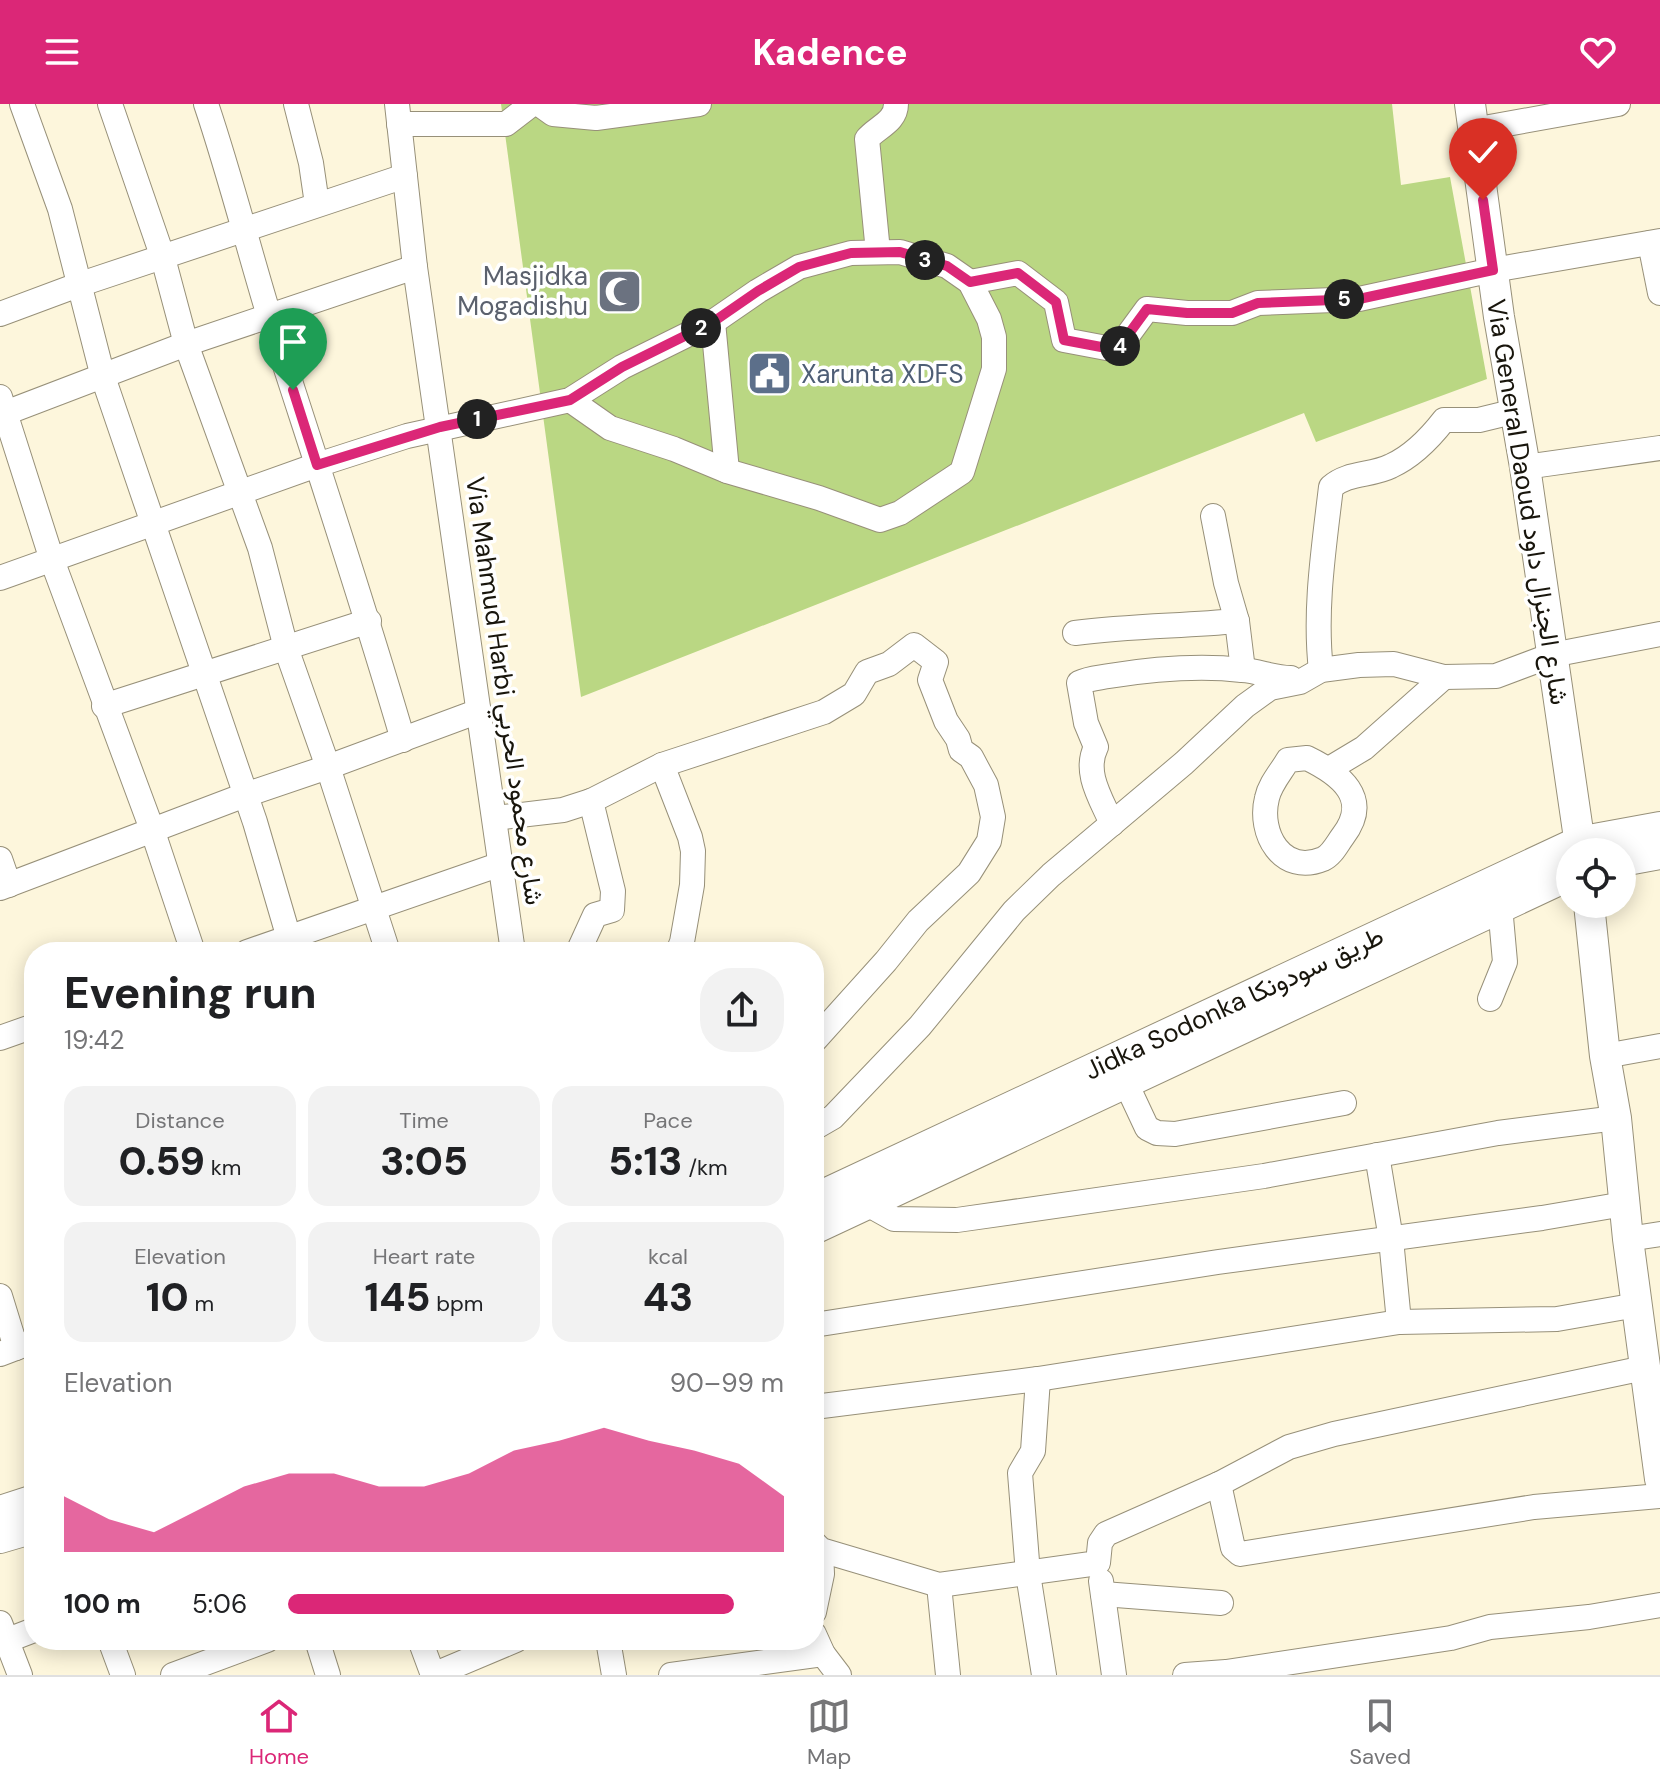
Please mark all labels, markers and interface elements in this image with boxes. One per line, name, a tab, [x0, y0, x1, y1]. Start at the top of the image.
text: Kadence	[752, 29, 908, 76]
icon: menu	[40, 30, 84, 74]
icon: heart	[1576, 30, 1620, 74]
pin	[1449, 118, 1517, 200]
icon: check	[1461, 130, 1505, 174]
pin: 3	[905, 240, 945, 280]
text: 3	[918, 245, 932, 274]
place label: Masjidka Mogadishu	[457, 259, 588, 323]
mosque icon: Masjidka Mogadishu	[595, 267, 643, 315]
pin: 5	[1324, 279, 1364, 319]
text: 5	[1337, 284, 1351, 313]
street label: Via General Daoud شارع الجنرال داود	[1478, 297, 1577, 708]
pin	[259, 308, 327, 390]
pin: 2	[681, 308, 721, 348]
text: 2	[695, 313, 707, 342]
icon: arrive	[271, 320, 315, 364]
pin: 4	[1100, 326, 1140, 366]
text: 4	[1113, 331, 1127, 360]
public building icon: Xarunta XDFS	[746, 350, 794, 398]
place label: Xarunta XDFS	[801, 357, 964, 391]
pin: 1	[457, 399, 497, 439]
text: 1	[473, 404, 481, 433]
street label: Via Mahmud Harbi شارع محمود الحربي	[454, 475, 552, 908]
map controls	[1556, 838, 1636, 918]
button: locate	[1556, 838, 1636, 918]
street label: Jidka Sodonka طريق سودونكا	[1079, 919, 1389, 1087]
text: Evening run	[64, 964, 317, 1022]
button: share	[700, 968, 784, 1052]
text: 19:42	[64, 1023, 124, 1057]
text: Distance	[135, 1106, 225, 1135]
text: Time	[399, 1106, 449, 1135]
text: Pace	[643, 1106, 693, 1135]
text: 0.59	[119, 1135, 205, 1187]
text: 3:05	[380, 1135, 468, 1187]
text: 5:13	[608, 1135, 683, 1187]
text: km	[205, 1153, 241, 1182]
text: /km	[683, 1153, 728, 1182]
text: Elevation	[134, 1242, 226, 1271]
text: Heart rate	[373, 1242, 475, 1271]
text: kcal	[648, 1242, 688, 1271]
text: 10	[146, 1271, 189, 1323]
text: 145	[365, 1271, 430, 1323]
text: 43	[643, 1271, 693, 1323]
text: m	[189, 1289, 214, 1318]
text: bpm	[430, 1289, 483, 1318]
text: Elevation	[64, 1366, 172, 1400]
text: 90–99 m	[670, 1366, 784, 1400]
text: 100 m	[64, 1587, 141, 1621]
text: 5:06	[192, 1587, 247, 1621]
tab: Home	[249, 1694, 309, 1771]
tab: Map	[807, 1694, 851, 1771]
tab: Saved	[1349, 1694, 1411, 1771]

